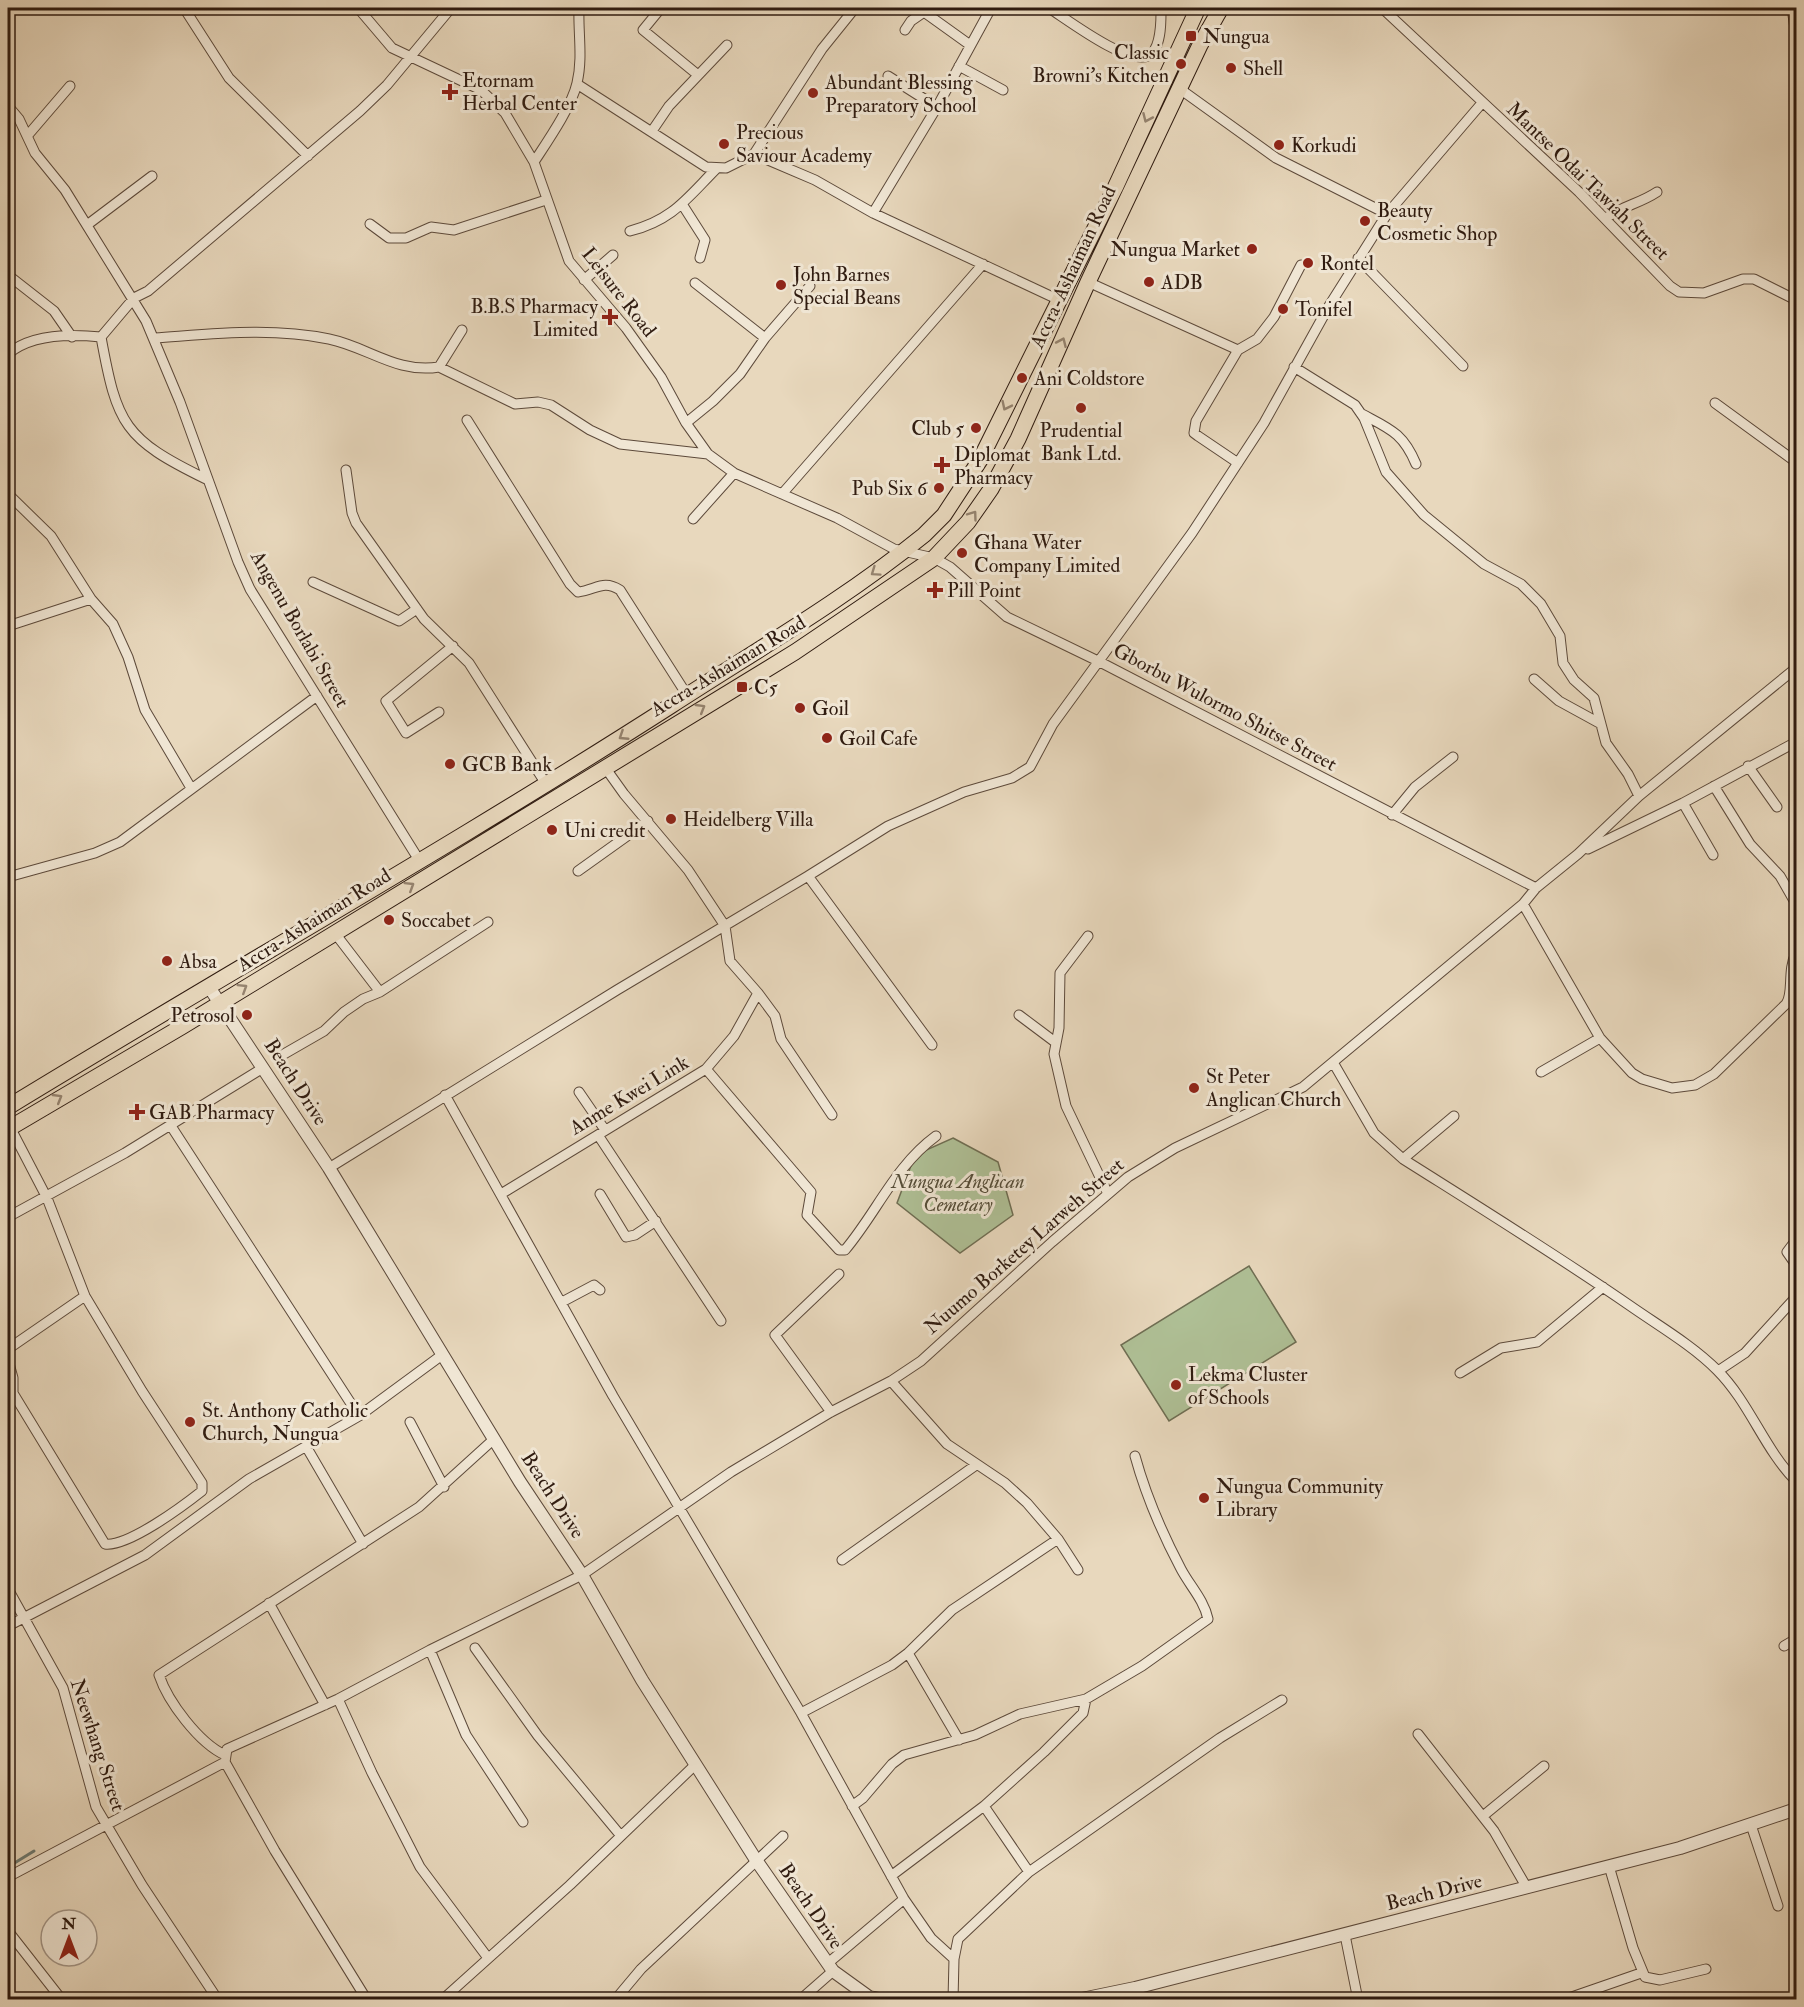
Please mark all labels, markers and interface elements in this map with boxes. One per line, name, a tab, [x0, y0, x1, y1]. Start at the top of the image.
place label: Nungua	[1203, 24, 1270, 49]
marker: Nungua	[1184, 29, 1198, 43]
place label: Classic Browni's Kitchen	[1032, 40, 1169, 88]
place label: Shell	[1243, 56, 1283, 81]
marker: Classic Browni's Kitchen	[1174, 57, 1188, 71]
marker: Shell	[1224, 61, 1238, 75]
place label: Etornam Herbal Center	[462, 68, 577, 116]
place label: Abundant Blessing Preparatory School	[824, 70, 977, 119]
marker: Etornam Herbal Center	[443, 85, 457, 99]
marker: Abundant Blessing Preparatory School	[806, 86, 820, 100]
street label: Mantse Odai Tawiah Street	[1501, 97, 1675, 266]
one-way arrow	[1142, 111, 1154, 122]
place label: Precious Saviour Academy	[736, 120, 873, 168]
place label: Korkudi	[1291, 133, 1357, 158]
marker: Precious Saviour Academy	[717, 137, 731, 151]
marker: Korkudi	[1272, 138, 1286, 152]
street label: Accra-Ashaiman Road	[1024, 182, 1122, 353]
place label: Beauty Cosmetic Shop	[1377, 198, 1497, 247]
marker: Beauty Cosmetic Shop	[1358, 214, 1372, 228]
place label: Nungua Market	[1110, 237, 1241, 262]
street label: Leisure Road	[576, 242, 662, 342]
marker: Nungua Market	[1245, 242, 1259, 256]
place label: Rontel	[1320, 251, 1374, 276]
marker: Rontel	[1301, 256, 1315, 270]
place label: John Barnes Special Beans	[792, 262, 901, 311]
place label: ADB	[1160, 270, 1203, 295]
marker: ADB	[1142, 275, 1156, 289]
marker: John Barnes Special Beans	[774, 278, 788, 292]
place label: B.B.S Pharmacy Limited	[471, 294, 599, 342]
place label: Tonifel	[1295, 297, 1352, 322]
marker: Tonifel	[1276, 302, 1290, 316]
marker: B.B.S Pharmacy Limited	[603, 310, 617, 324]
one-way arrow	[1054, 337, 1066, 348]
place label: Ani Coldstore	[1033, 366, 1144, 391]
marker: Ani Coldstore	[1015, 371, 1029, 385]
one-way arrow	[1002, 400, 1014, 411]
marker: Prudential Bank Ltd.	[1074, 401, 1088, 415]
place label: Club 5	[911, 416, 964, 441]
place label: Prudential Bank Ltd.	[1040, 418, 1122, 466]
marker: Club 5	[969, 421, 983, 435]
place label: Diplomat Pharmacy	[954, 442, 1034, 490]
marker: Diplomat Pharmacy	[935, 458, 949, 472]
place label: Pub Six 6	[851, 476, 928, 501]
marker: Pub Six 6	[932, 481, 946, 495]
one-way arrow	[966, 510, 977, 521]
place label: Ghana Water Company Limited	[974, 530, 1121, 579]
street label: Angenu Borlabi Street	[244, 545, 355, 712]
marker: Ghana Water Company Limited	[955, 546, 969, 560]
one-way arrow	[870, 565, 881, 576]
place label: Pill Point	[947, 578, 1022, 603]
marker: Pill Point	[928, 583, 942, 597]
street label: Accra-Ashaiman Road	[645, 610, 810, 723]
street label: Gborbu Wulormo Shitse Street	[1109, 637, 1341, 777]
place label: C5	[754, 675, 778, 700]
marker: C5	[735, 680, 749, 694]
place label: Goil	[812, 696, 849, 721]
marker: Goil	[793, 701, 807, 715]
one-way arrow	[695, 703, 705, 715]
place label: Goil Cafe	[839, 726, 918, 751]
one-way arrow	[619, 729, 630, 740]
marker: Goil Cafe	[820, 731, 834, 745]
place label: GCB Bank	[462, 752, 552, 777]
marker: GCB Bank	[443, 757, 457, 771]
place label: Heidelberg Villa	[683, 807, 814, 832]
marker: Heidelberg Villa	[664, 812, 678, 826]
place label: Uni credit	[564, 818, 646, 843]
marker: Uni credit	[545, 823, 559, 837]
street label: Accra-Ashaiman Road	[232, 863, 396, 978]
one-way arrow	[403, 883, 414, 894]
place label: Soccabet	[401, 908, 471, 933]
marker: Soccabet	[382, 913, 396, 927]
place label: Absa	[178, 949, 217, 974]
marker: Absa	[160, 954, 174, 968]
one-way arrow	[237, 985, 248, 996]
place label: Petrosol	[170, 1003, 235, 1028]
marker: Petrosol	[240, 1008, 254, 1022]
street label: Beach Drive	[259, 1034, 333, 1130]
street label: Anme Kwei Link	[564, 1050, 693, 1141]
place label: St Peter Anglican Church	[1205, 1064, 1342, 1112]
marker: St Peter Anglican Church	[1187, 1081, 1201, 1095]
one-way arrow	[52, 1094, 62, 1106]
place label: GAB Pharmacy	[149, 1100, 275, 1125]
marker: GAB Pharmacy	[130, 1105, 144, 1119]
street label: Nuumo Borketey Larweh Street	[919, 1152, 1129, 1340]
park label: Nungua Anglican Cemetary	[891, 1169, 1024, 1217]
place label: Lekma Cluster of Schools	[1188, 1362, 1308, 1410]
marker: Lekma Cluster of Schools	[1169, 1378, 1183, 1392]
place label: St. Anthony Catholic Church, Nungua	[202, 1398, 368, 1446]
marker: St. Anthony Catholic Church, Nungua	[183, 1415, 197, 1429]
street label: Beach Drive	[516, 1447, 590, 1543]
place label: Nungua Community Library	[1216, 1474, 1384, 1522]
marker: Nungua Community Library	[1197, 1491, 1211, 1505]
street label: Neewhang Street	[65, 1676, 131, 1815]
street label: Beach Drive	[773, 1858, 849, 1954]
street label: Beach Drive	[1383, 1868, 1485, 1916]
north arrow	[39, 1908, 99, 1968]
text: N	[61, 1914, 77, 1934]

